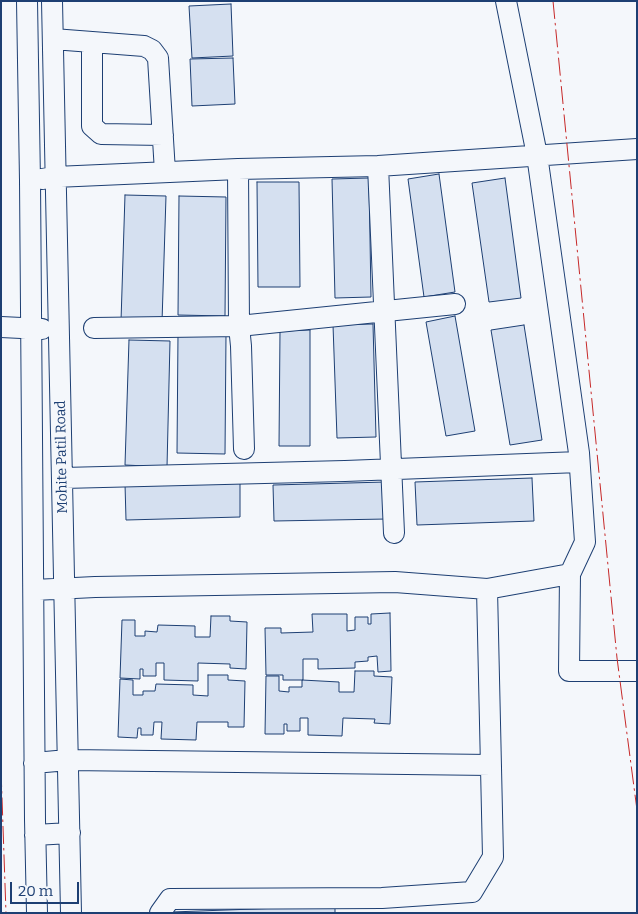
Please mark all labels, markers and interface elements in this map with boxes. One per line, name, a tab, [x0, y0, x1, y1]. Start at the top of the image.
street label: Mohite Patil Road	[53, 400, 71, 514]
scale bar	[12, 872, 81, 904]
text: 20 m	[18, 882, 53, 900]

